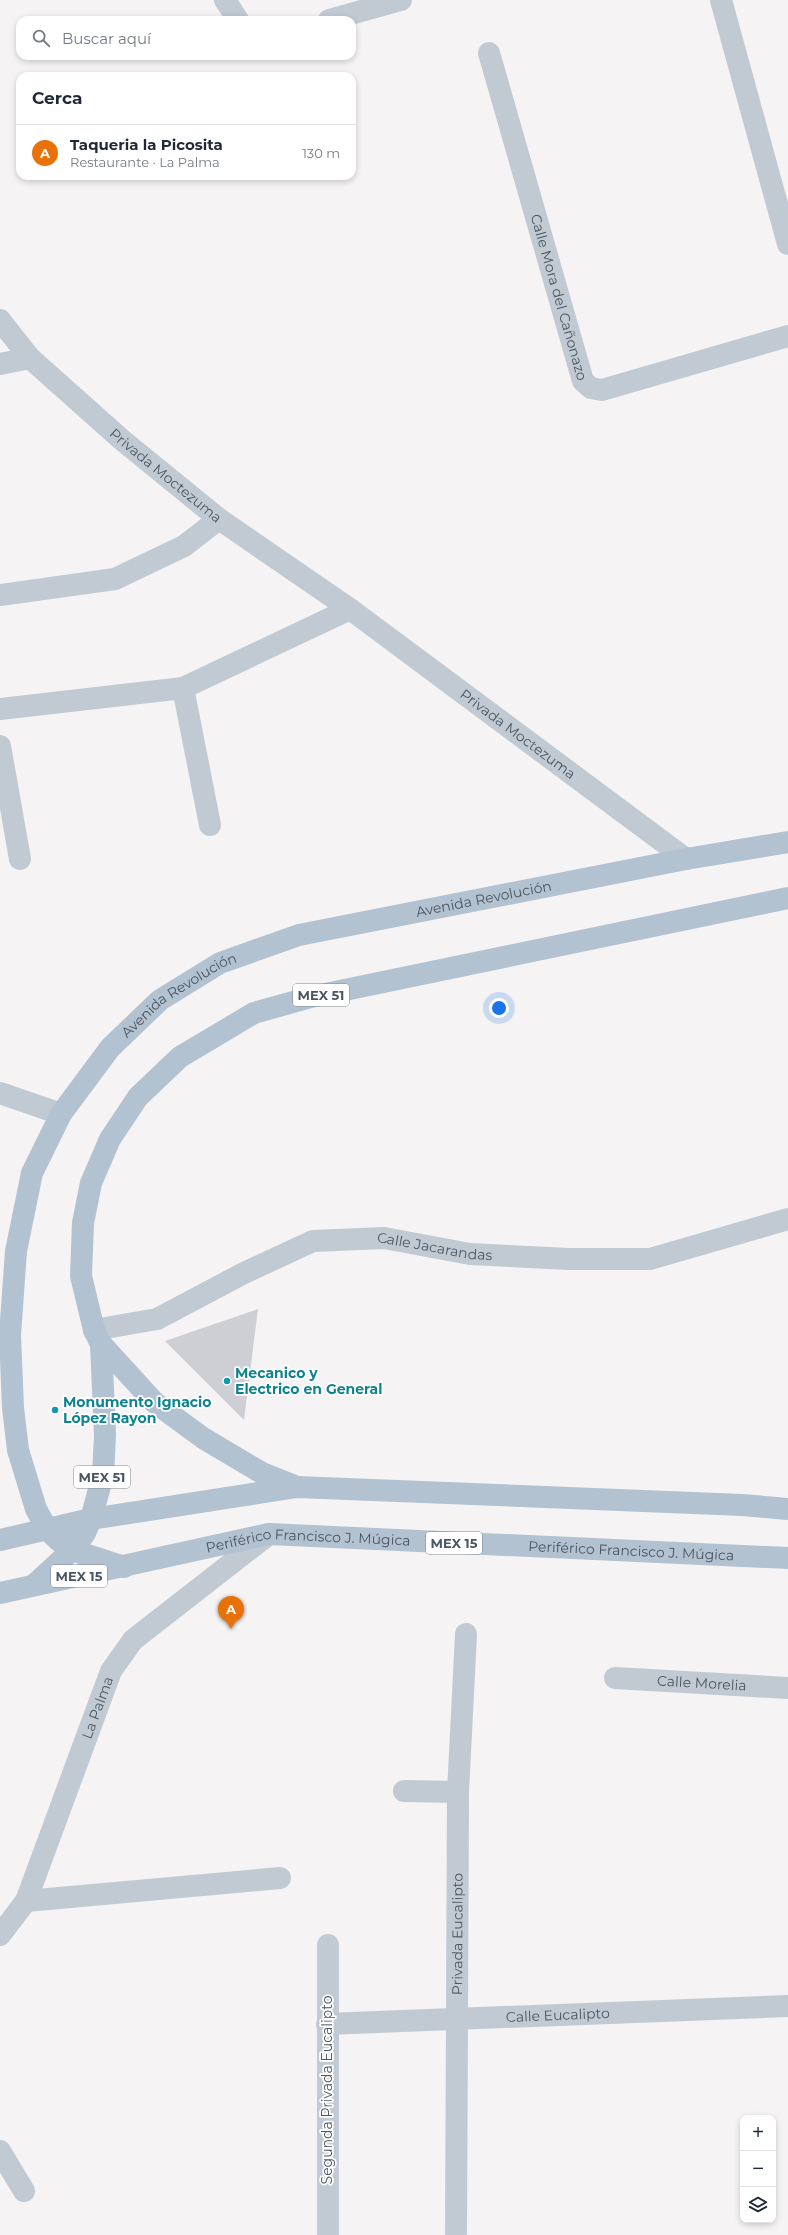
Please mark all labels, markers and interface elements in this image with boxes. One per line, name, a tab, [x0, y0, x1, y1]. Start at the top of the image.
search box	[16, 16, 356, 60]
icon: search	[30, 27, 52, 49]
text: Buscar aquí	[62, 29, 151, 48]
text: Cerca	[32, 88, 82, 108]
text: Taqueria la Picosita	[70, 135, 223, 154]
text: A	[40, 145, 50, 161]
text: 130 m	[302, 145, 340, 161]
text: Restaurante · La Palma	[70, 154, 220, 170]
street label: Calle Mora del Cañonazo	[527, 212, 591, 383]
street label: Privada Moctezuma	[106, 424, 226, 527]
street label: Privada Moctezuma	[457, 685, 579, 783]
street label: Avenida Revolución	[414, 877, 553, 921]
street label: Avenida Revolución	[117, 949, 239, 1041]
road number: MEX 51	[293, 984, 349, 1006]
your location	[489, 998, 509, 1018]
street label: Calle Jacarandas	[377, 1229, 493, 1264]
place label: Mecanico y Electrico en General	[235, 1364, 382, 1398]
marker: Mecanico y Electrico en General	[222, 1376, 232, 1386]
place label: Monumento Ignacio López Rayon	[63, 1393, 211, 1427]
marker: Monumento Ignacio López Rayon	[50, 1405, 60, 1415]
road number: MEX 51	[74, 1466, 130, 1488]
street label: Periférico Francisco J. Múgica	[204, 1525, 411, 1557]
road number: MEX 15	[426, 1532, 482, 1554]
street label: Periférico Francisco J. Múgica	[528, 1537, 735, 1565]
road number: MEX 15	[51, 1565, 107, 1587]
pin: A	[218, 1596, 244, 1629]
street label: Calle Morelia	[657, 1671, 747, 1695]
street label: La Palma	[78, 1674, 117, 1741]
street label: Privada Eucalipto	[448, 1873, 467, 1995]
street label: Segunda Privada Eucalipto	[318, 1995, 336, 2184]
street label: Calle Eucalipto	[506, 2004, 610, 2026]
map controls	[740, 2115, 776, 2223]
button: +	[740, 2115, 776, 2151]
button: −	[740, 2151, 776, 2187]
button: layers	[740, 2187, 776, 2223]

